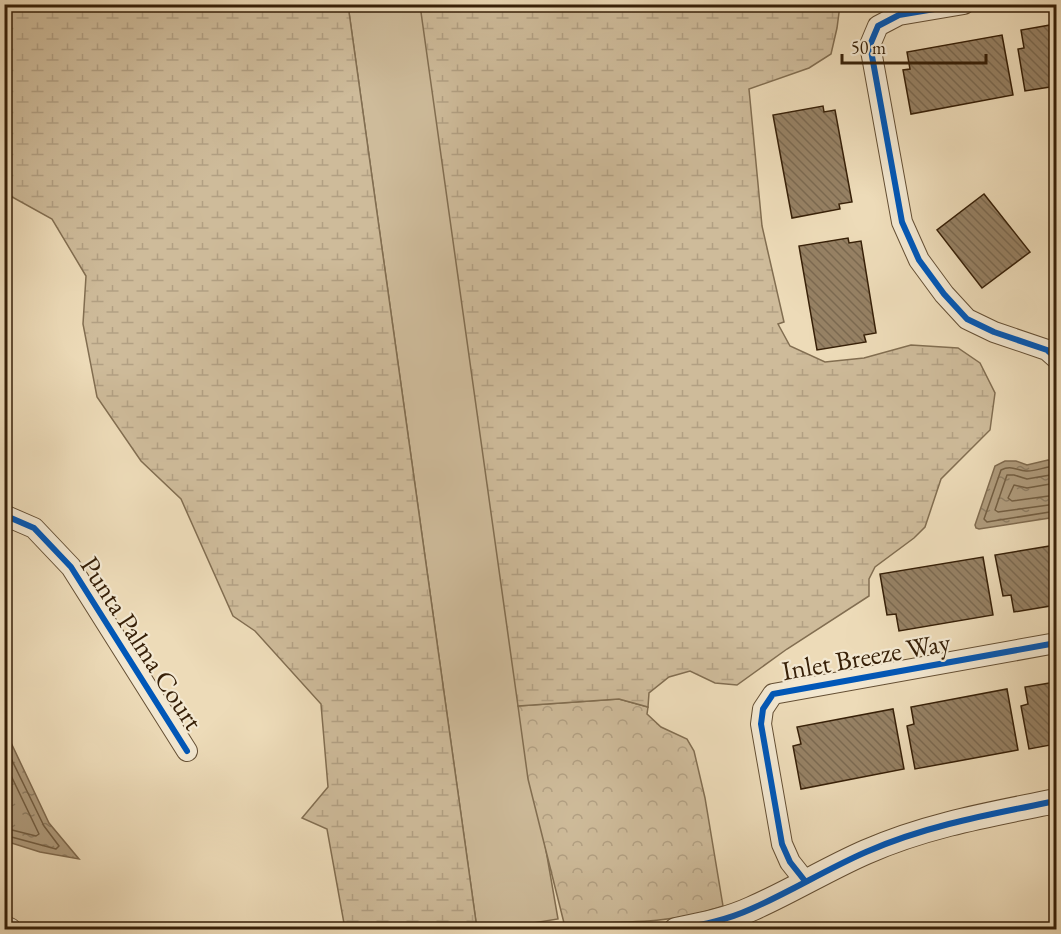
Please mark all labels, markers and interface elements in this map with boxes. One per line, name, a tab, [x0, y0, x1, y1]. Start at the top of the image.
scale bar	[842, 27, 986, 65]
text: 50 m	[851, 36, 886, 59]
street label: Punta Palma Court	[73, 549, 211, 737]
street label: Inlet Breeze Way	[779, 624, 953, 688]

